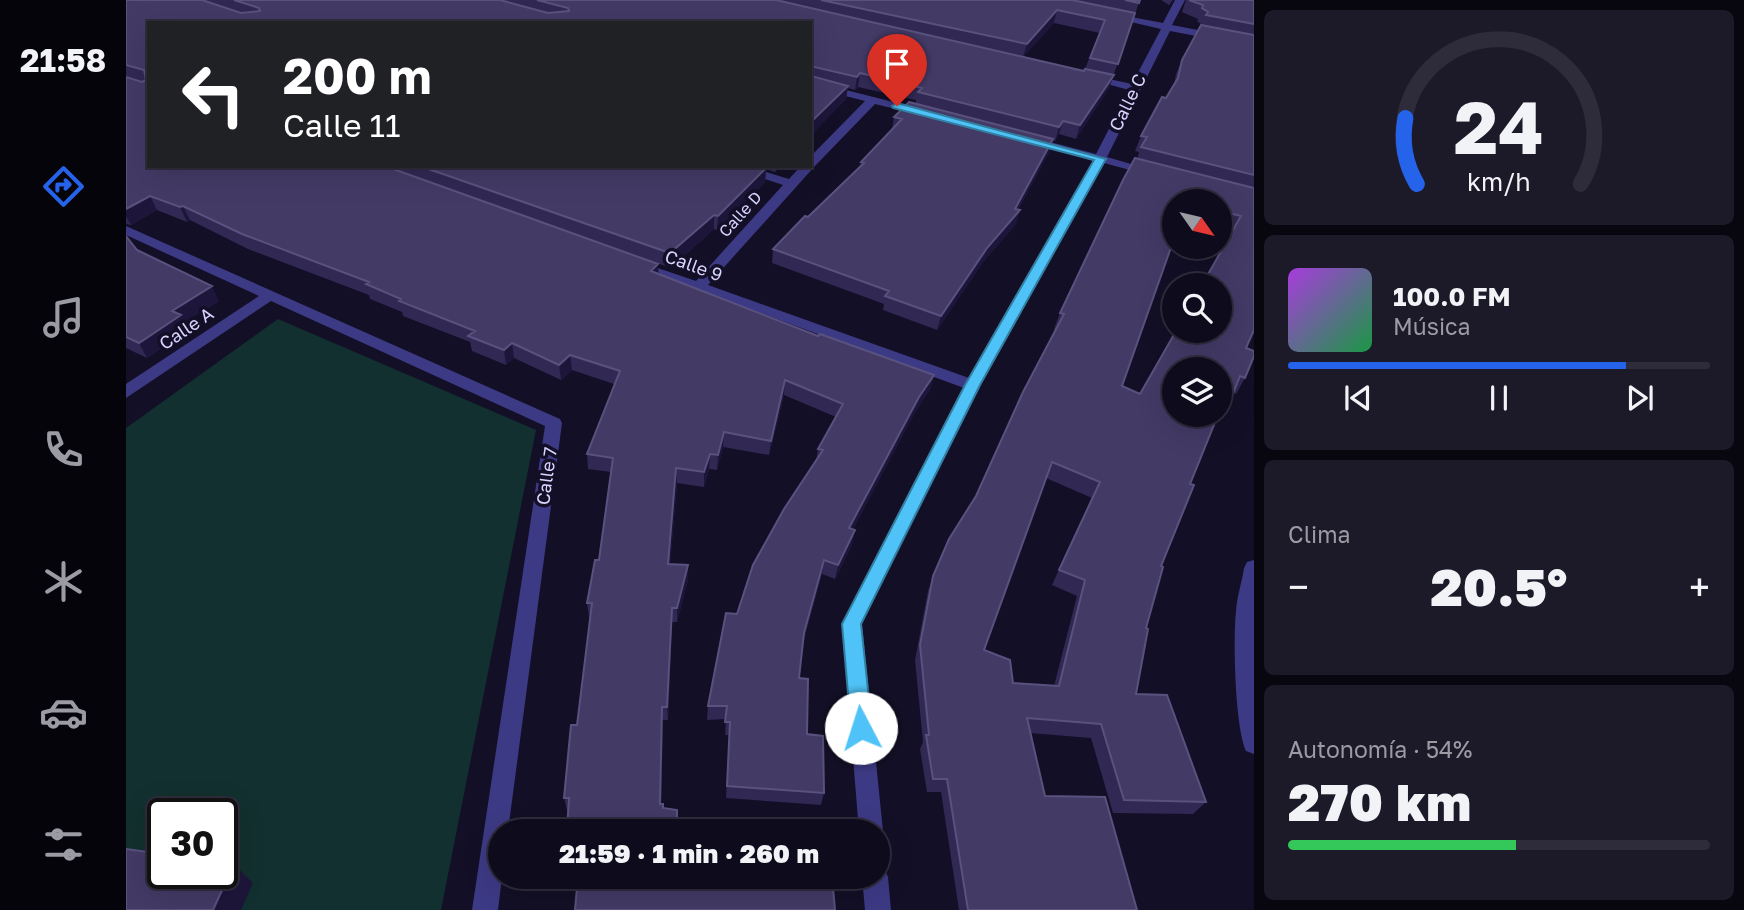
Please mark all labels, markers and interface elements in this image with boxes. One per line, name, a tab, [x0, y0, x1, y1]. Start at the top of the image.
pin	[867, 34, 927, 106]
text: 21:58	[20, 41, 106, 79]
icon: arrive	[878, 45, 916, 83]
text: 200 m	[283, 46, 432, 105]
icon: left	[168, 49, 259, 140]
street label: Calle C	[1104, 70, 1150, 134]
text: 24	[1454, 83, 1544, 170]
text: Calle 11	[283, 106, 401, 144]
icon: directions	[39, 162, 88, 211]
text: km/h	[1467, 165, 1531, 196]
street label: Calle D	[714, 187, 766, 241]
north arrow	[1162, 189, 1232, 259]
map controls	[1162, 189, 1232, 427]
street label: Calle 9	[662, 244, 726, 286]
button: search	[1162, 273, 1232, 343]
text: 100.0 FM	[1393, 281, 1511, 312]
icon: music	[39, 293, 88, 342]
street label: Calle A	[155, 302, 217, 354]
text: Música	[1393, 312, 1471, 340]
button: layers	[1162, 357, 1232, 427]
icon: previous	[1339, 379, 1377, 417]
icon: pause	[1480, 379, 1518, 417]
icon: next	[1621, 379, 1659, 417]
icon: phone	[39, 425, 88, 474]
street label: Calle 7	[531, 446, 561, 506]
text: Clima	[1288, 520, 1351, 548]
text: 20.5°	[1431, 555, 1567, 617]
icon: climate	[39, 557, 88, 606]
text: −	[1288, 564, 1309, 609]
text: +	[1689, 564, 1710, 609]
icon: car	[39, 688, 88, 737]
position arrow	[824, 691, 898, 765]
text: Autonomía · 54%	[1288, 735, 1472, 763]
text: 270 km	[1288, 770, 1471, 832]
speed limit sign: 30	[147, 798, 238, 889]
icon: filters	[39, 820, 88, 869]
text: 21:59 · 1 min · 260 m	[559, 838, 819, 869]

